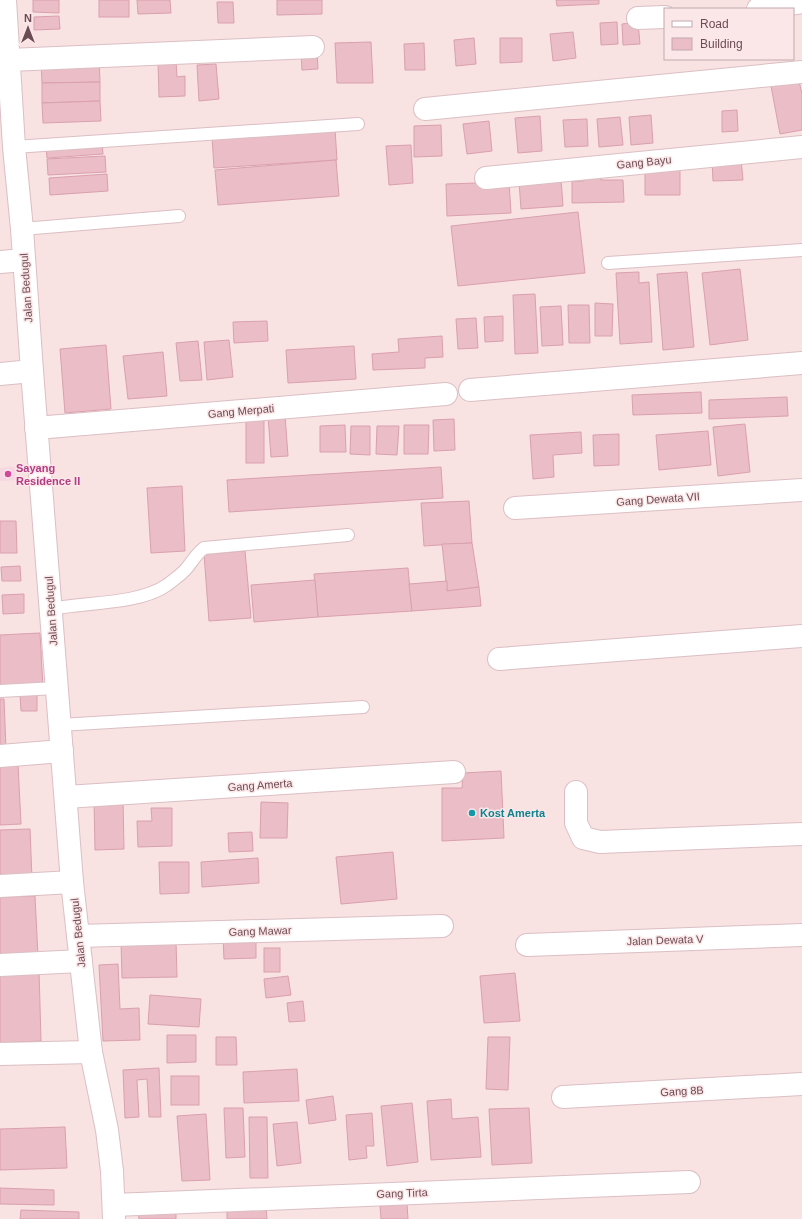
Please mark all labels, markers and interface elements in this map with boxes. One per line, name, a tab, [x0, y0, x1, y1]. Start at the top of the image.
north arrow	[8, 8, 48, 48]
legend	[664, 8, 794, 60]
text: N	[24, 12, 32, 24]
text: Road	[700, 17, 729, 31]
text: Building	[700, 37, 743, 51]
street label: Gang Bayu	[616, 153, 672, 171]
street label: Jalan Bedugul	[18, 253, 34, 323]
street label: Gang Merpati	[207, 402, 275, 420]
place label: Sayang Residence II	[16, 462, 80, 487]
marker: Sayang Residence II	[3, 469, 13, 479]
street label: Gang Dewata VII	[616, 490, 700, 508]
street label: Jalan Bedugul	[43, 576, 59, 646]
street label: Gang Amerta	[227, 777, 294, 793]
place label: Kost Amerta	[480, 807, 546, 819]
marker: Kost Amerta	[467, 808, 477, 818]
street label: Jalan Bedugul	[68, 898, 88, 968]
street label: Gang Mawar	[228, 924, 292, 938]
street label: Jalan Dewata V	[626, 933, 704, 947]
street label: Gang 8B	[660, 1084, 704, 1098]
street label: Gang Tirta	[376, 1186, 429, 1200]

